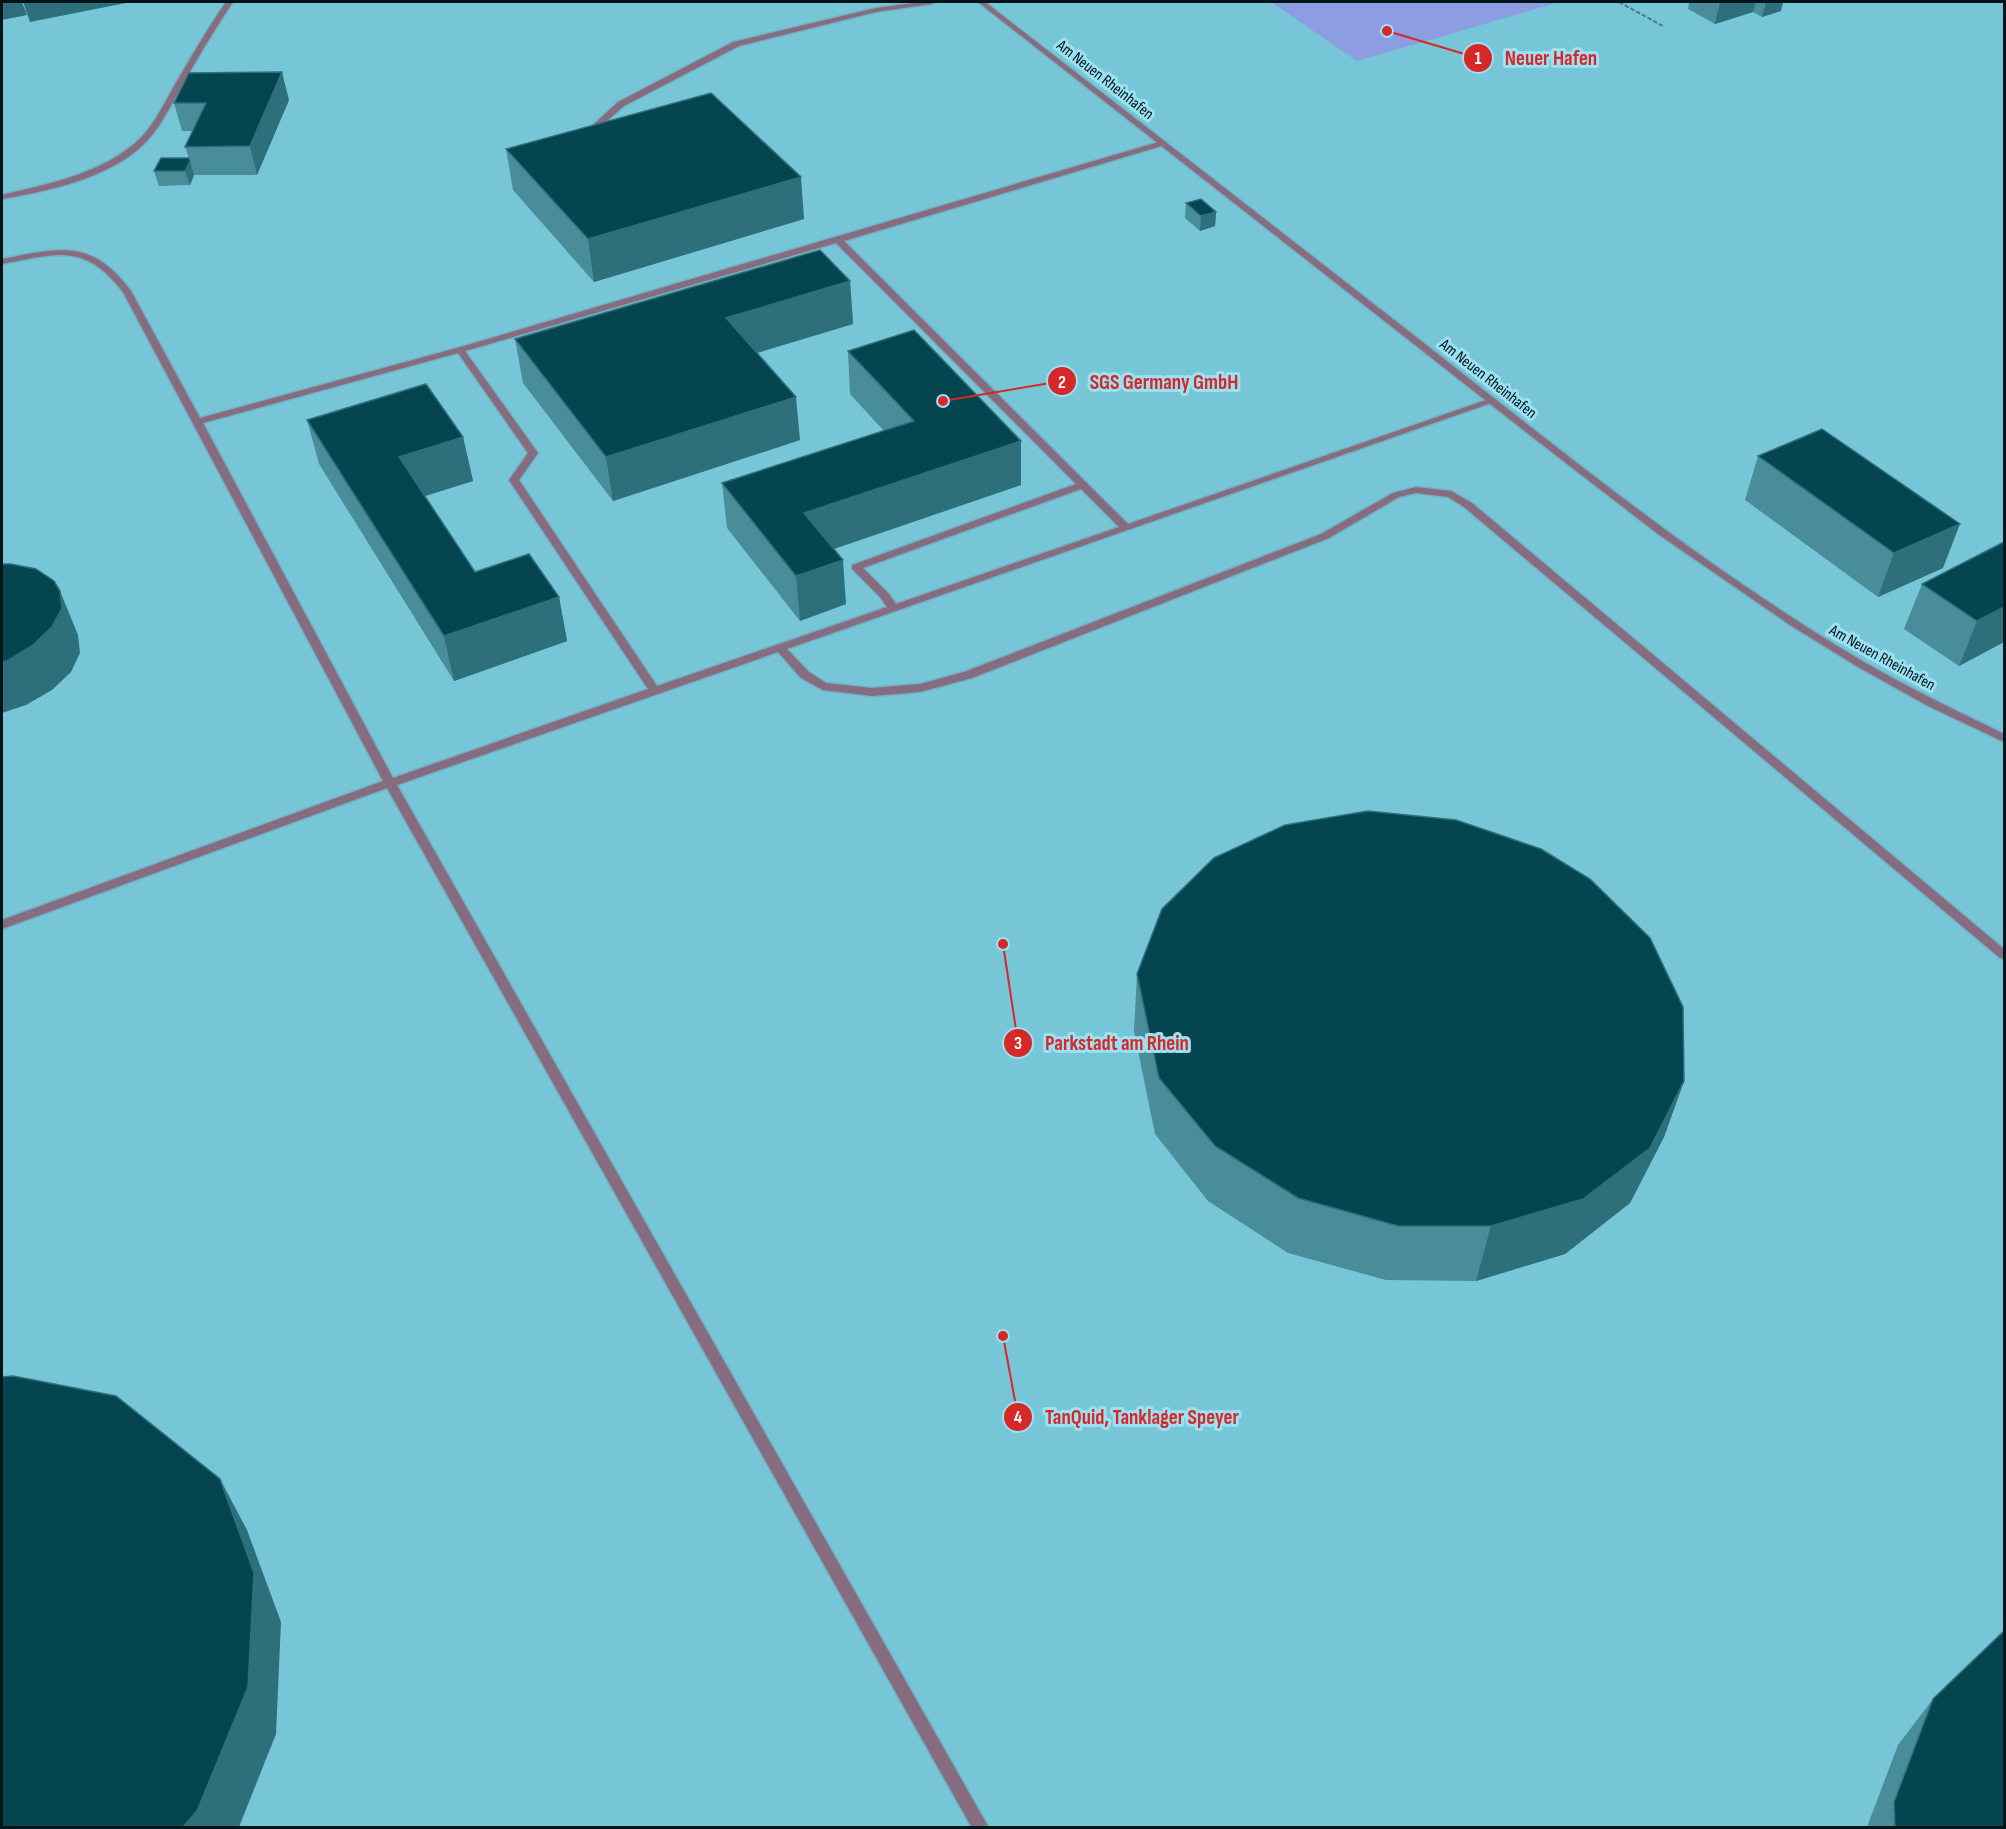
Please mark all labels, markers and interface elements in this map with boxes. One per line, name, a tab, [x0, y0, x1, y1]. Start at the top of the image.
street label: Am Neuen Rheinhafen	[1052, 36, 1157, 124]
callout: Neuer Hafen	[1463, 38, 1609, 77]
text: Neuer Hafen	[1505, 46, 1597, 71]
text: 1	[1474, 48, 1482, 69]
street label: Am Neuen Rheinhafen	[1435, 335, 1540, 423]
callout: SGS Germany GmbH	[1047, 362, 1250, 401]
text: SGS Germany GmbH	[1090, 370, 1238, 395]
text: 2	[1058, 372, 1066, 393]
street label: Am Neuen Rheinhafen	[1825, 621, 1938, 695]
callout: Parkstadt am Rhein	[1003, 1023, 1201, 1062]
text: Parkstadt am Rhein	[1045, 1031, 1189, 1056]
text: 3	[1014, 1033, 1022, 1054]
callout: TanQuid, Tanklager Speyer	[1003, 1397, 1251, 1436]
text: TanQuid, Tanklager Speyer	[1045, 1405, 1240, 1430]
text: 4	[1014, 1407, 1023, 1428]

